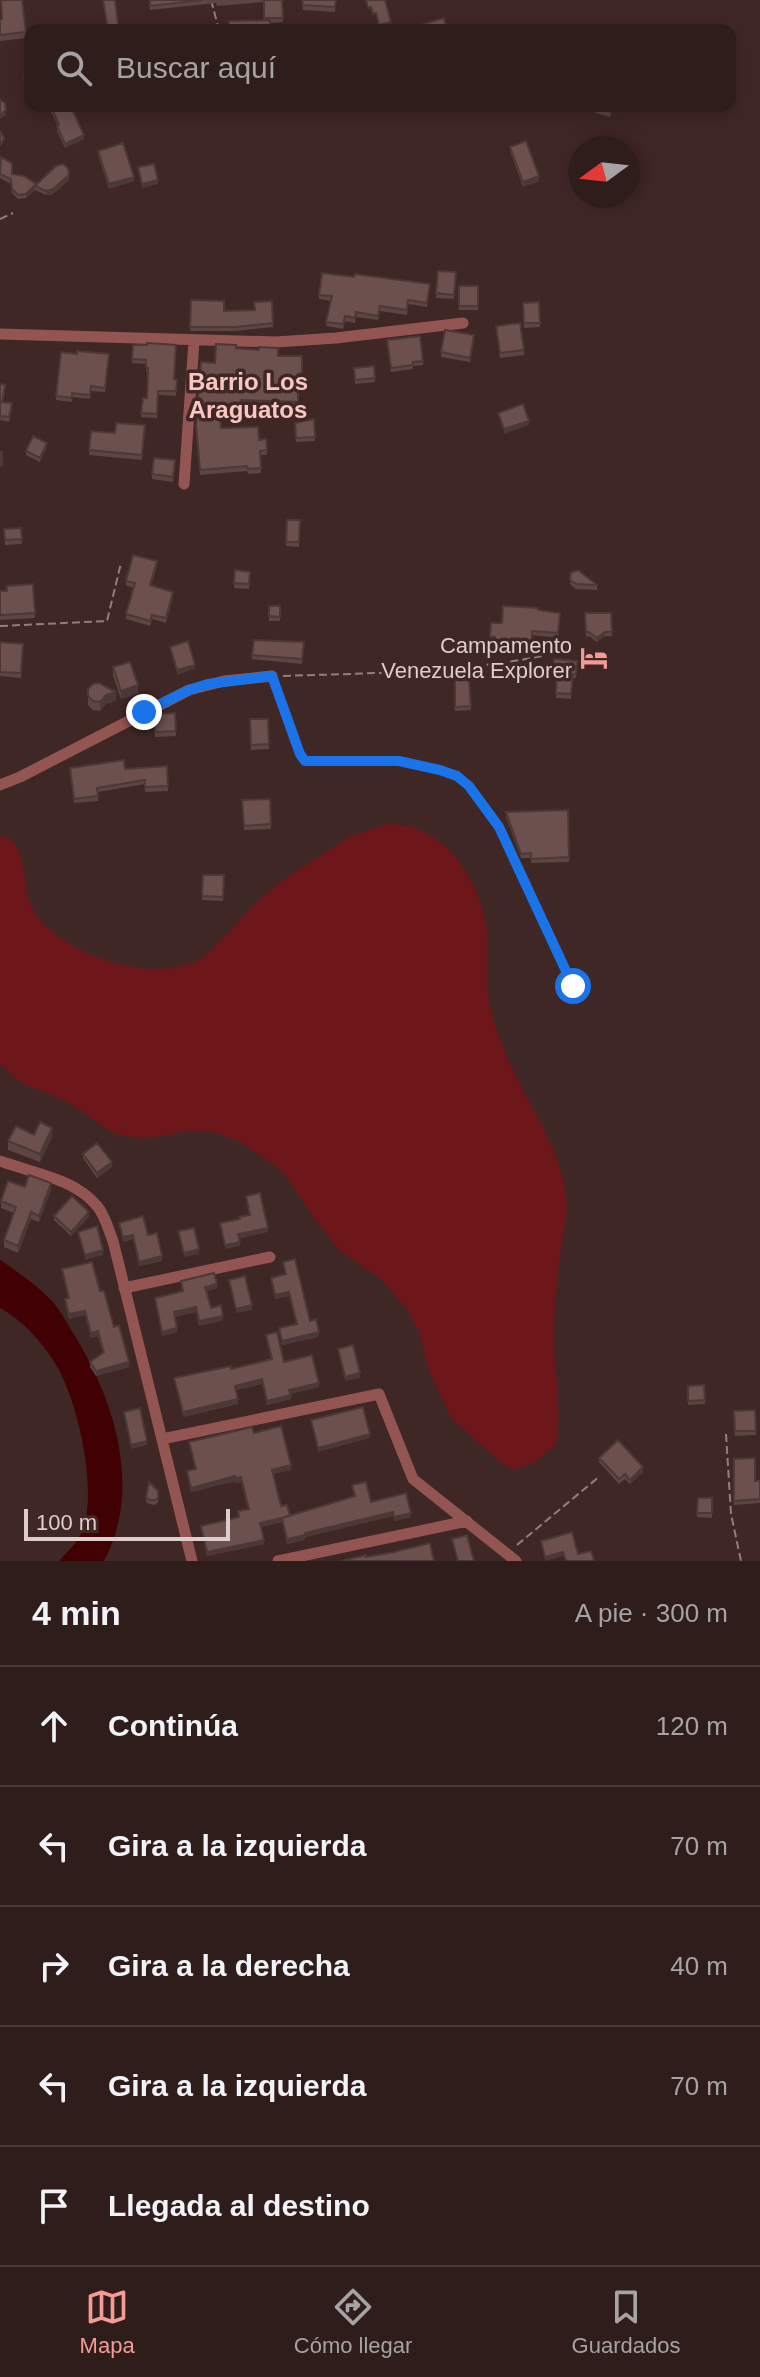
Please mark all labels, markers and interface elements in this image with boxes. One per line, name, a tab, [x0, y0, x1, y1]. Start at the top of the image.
search box	[24, 24, 736, 112]
icon: search	[52, 46, 96, 90]
text: Buscar aquí	[116, 51, 276, 84]
north arrow	[568, 136, 640, 208]
district label: Barrio Los Araguatos	[188, 368, 308, 423]
place label: Campamento Venezuela Explorer	[381, 633, 572, 683]
hotel icon: Campamento Venezuela Explorer	[579, 643, 609, 673]
route end	[126, 694, 162, 730]
route start	[555, 968, 591, 1004]
scale bar	[24, 1505, 230, 1541]
text: 100 m	[36, 1510, 97, 1535]
text: 4 min	[32, 1594, 121, 1632]
text: A pie · 300 m	[575, 1598, 728, 1628]
icon: ahead	[32, 1704, 76, 1748]
text: Continúa	[108, 1709, 238, 1742]
text: 120 m	[656, 1711, 728, 1741]
icon: left	[32, 1824, 76, 1868]
text: Gira a la izquierda	[108, 1829, 366, 1862]
text: 70 m	[670, 1831, 728, 1861]
icon: right	[32, 1944, 76, 1988]
text: Gira a la derecha	[108, 1949, 350, 1982]
text: 40 m	[670, 1951, 728, 1981]
icon: left	[32, 2064, 76, 2108]
text: Gira a la izquierda	[108, 2069, 366, 2102]
text: 70 m	[670, 2071, 728, 2101]
icon: arrive	[32, 2184, 76, 2228]
text: Llegada al destino	[108, 2189, 370, 2222]
tab: Mapa	[80, 2285, 135, 2359]
tab: Cómo llegar	[294, 2285, 412, 2359]
tab: Guardados	[572, 2285, 680, 2359]

